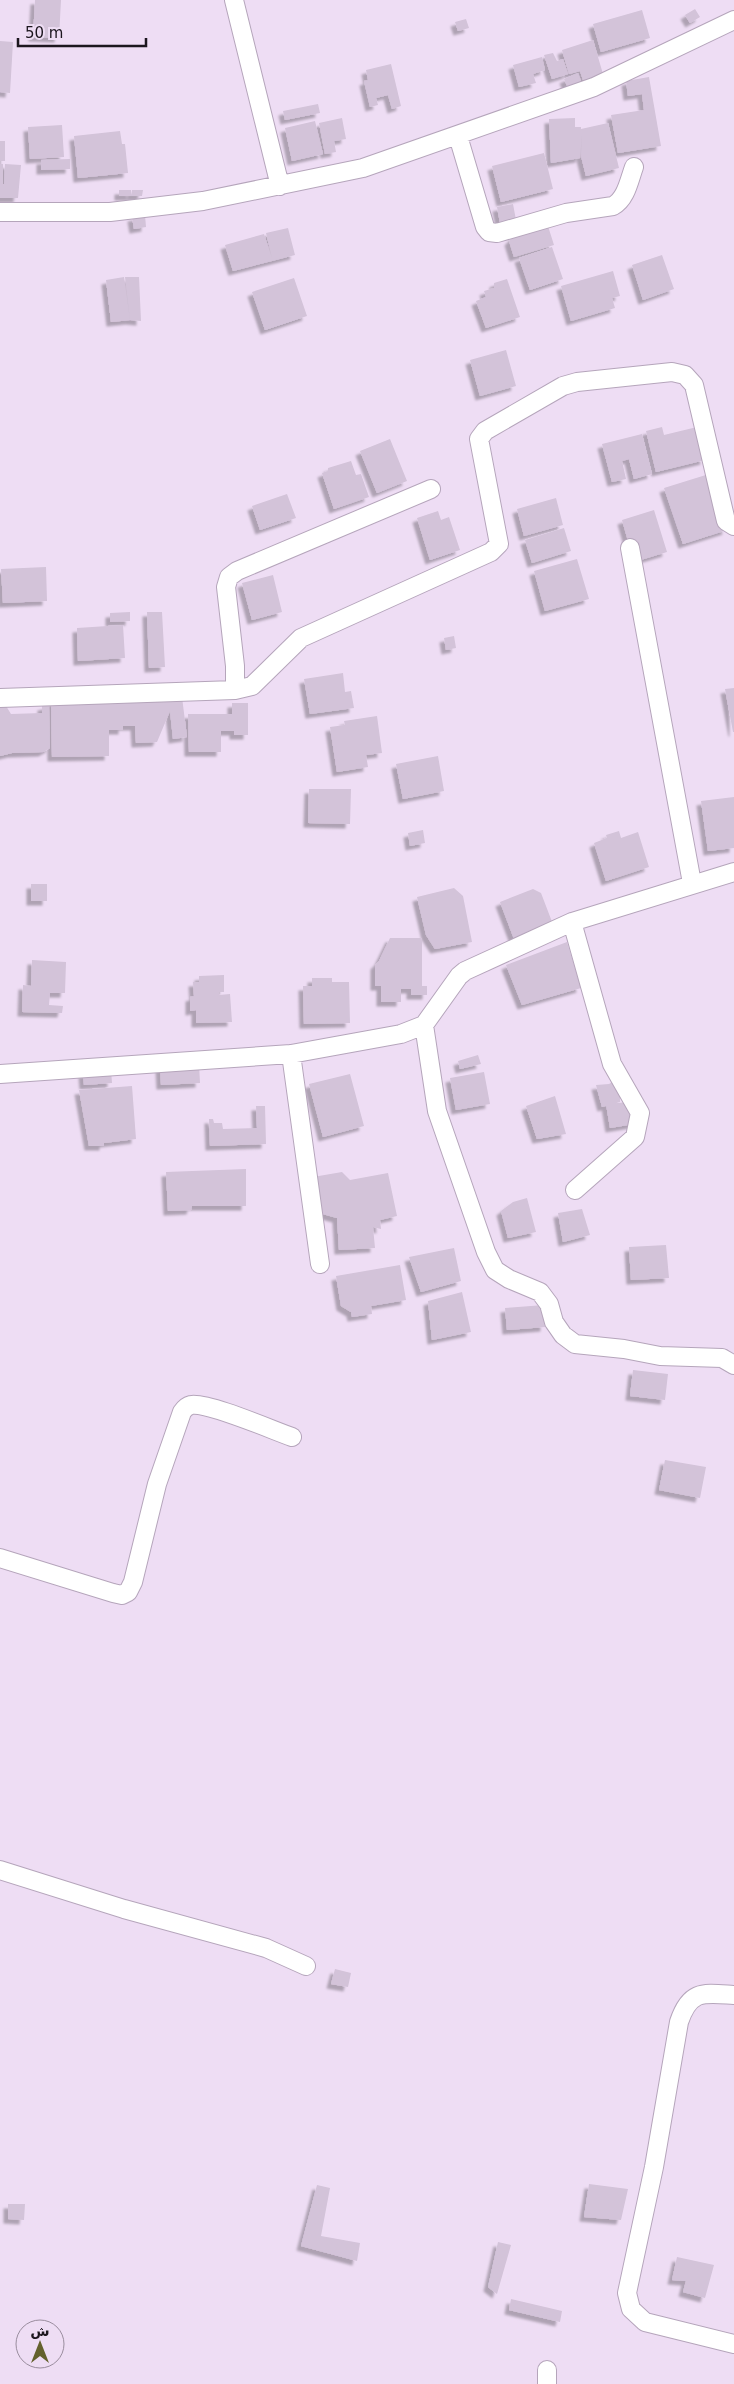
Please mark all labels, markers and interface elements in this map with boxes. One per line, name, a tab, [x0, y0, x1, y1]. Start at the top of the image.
scale bar	[18, 15, 145, 47]
text: 50 m	[25, 24, 63, 42]
north arrow	[15, 2319, 65, 2369]
text: ش	[30, 2323, 50, 2339]

